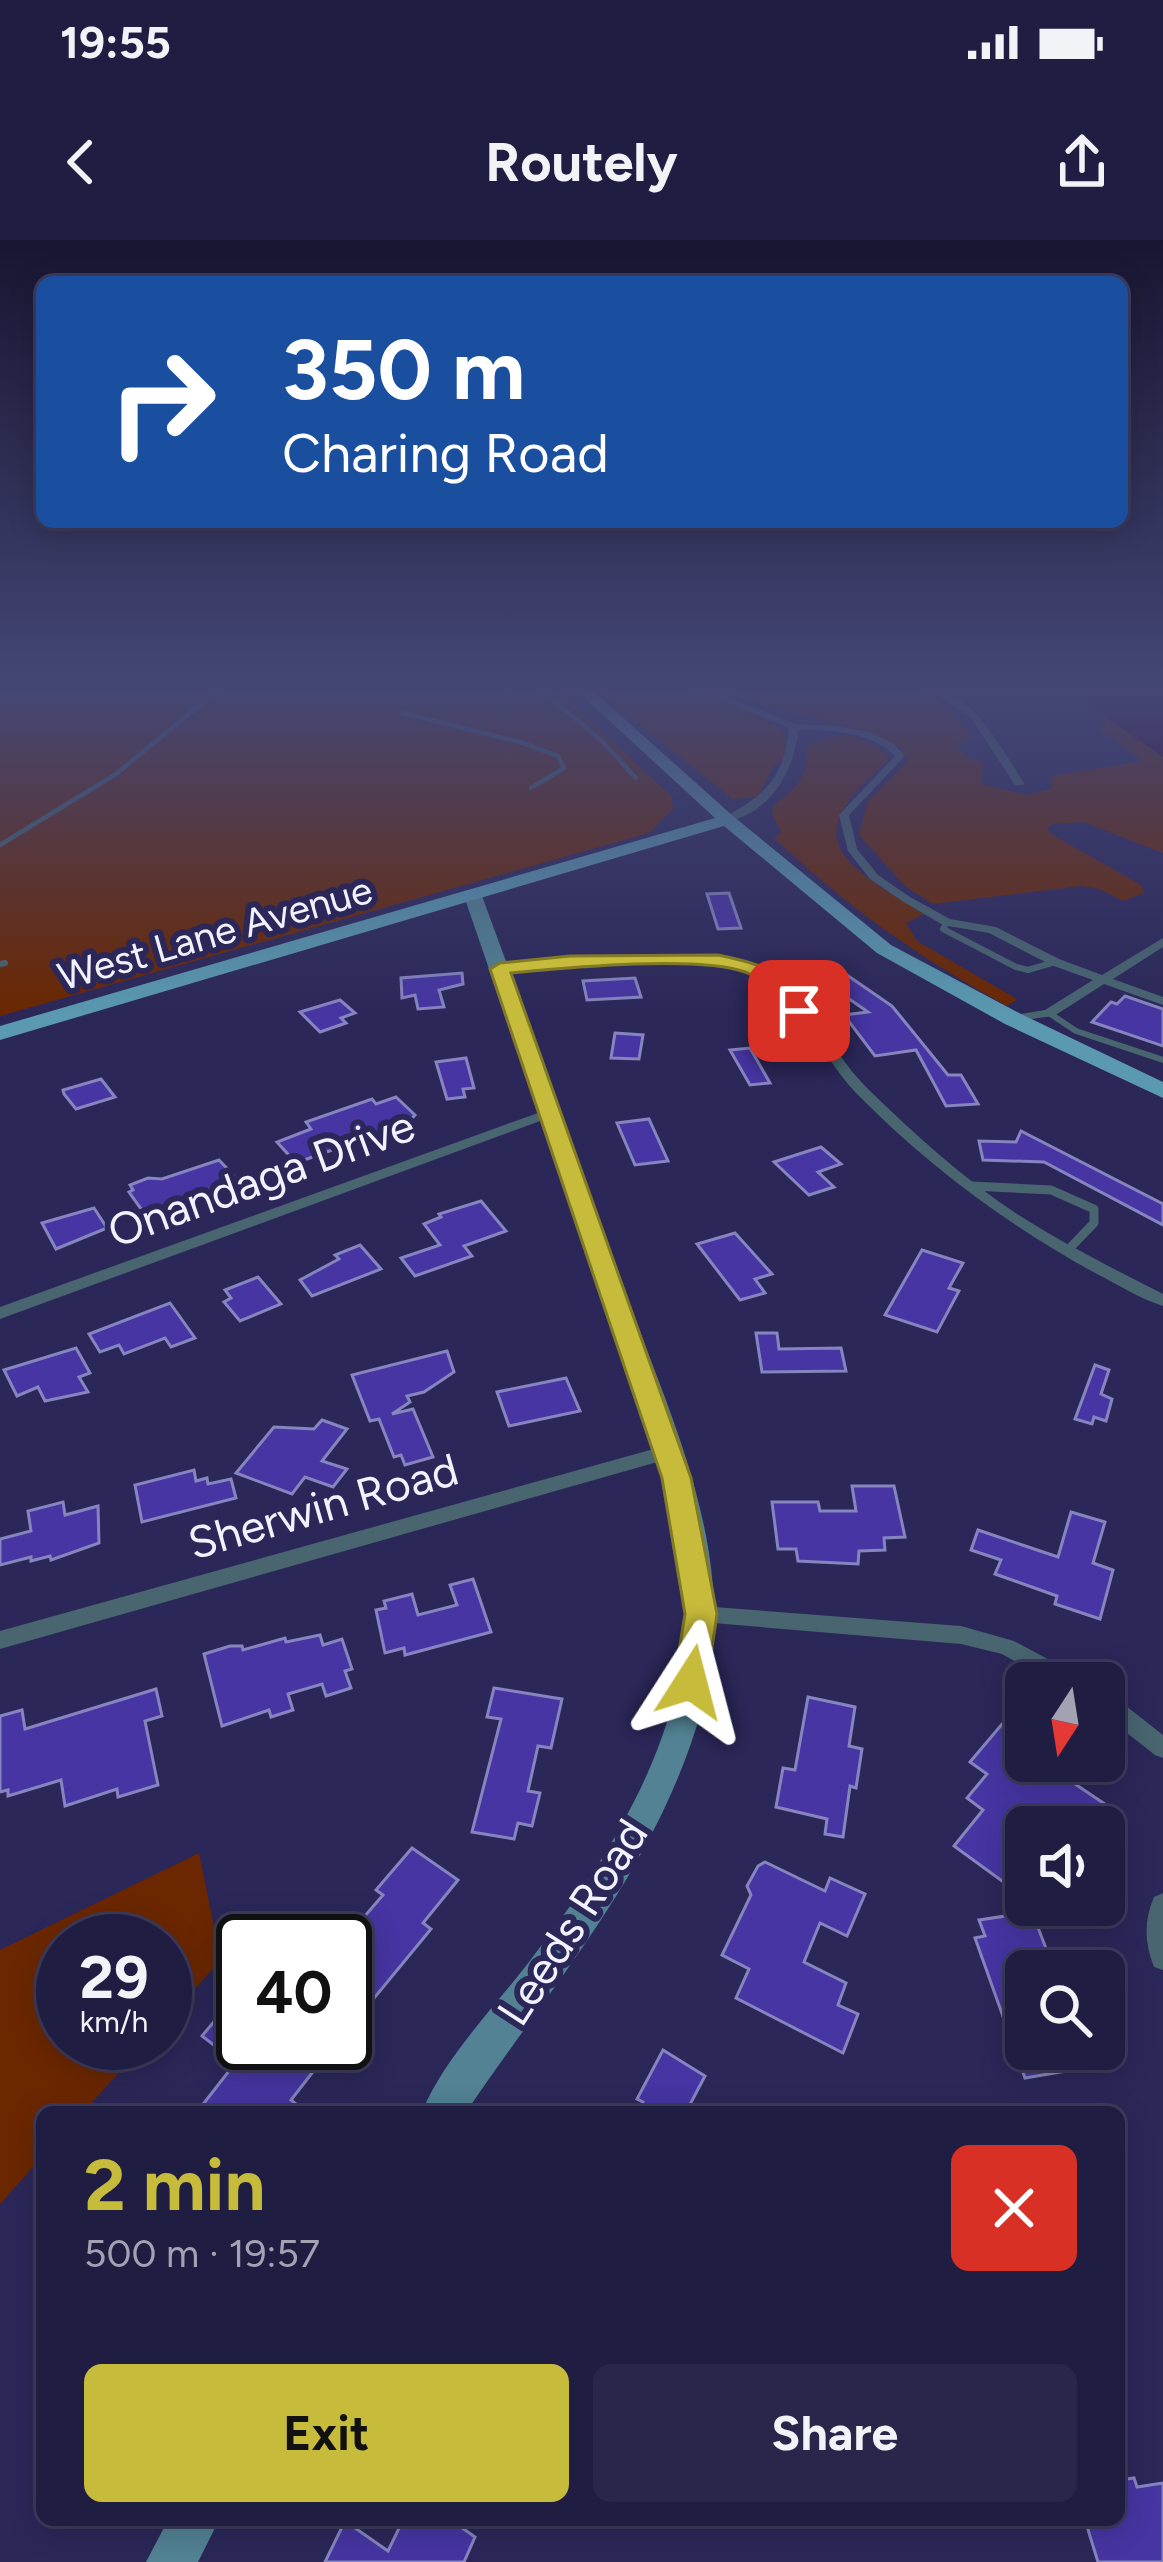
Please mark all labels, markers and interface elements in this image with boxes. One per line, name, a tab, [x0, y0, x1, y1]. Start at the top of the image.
text: 19:55	[60, 15, 171, 69]
icon: back	[48, 129, 114, 195]
icon: share	[1049, 129, 1115, 195]
text: Routely	[485, 130, 678, 195]
text: 350 m	[282, 319, 525, 420]
icon: right	[84, 324, 240, 480]
text: Charing Road	[282, 421, 609, 486]
street label: West Lane Avenue	[53, 866, 377, 1000]
pin	[748, 960, 850, 1062]
icon: arrive	[766, 978, 832, 1044]
street label: Onandaga Drive	[100, 1098, 422, 1258]
street label: Sherwin Road	[182, 1442, 464, 1570]
position arrow	[628, 1619, 754, 1745]
north arrow	[1005, 1662, 1125, 1782]
map controls	[1005, 1662, 1125, 2070]
button: sound	[1005, 1806, 1125, 1926]
street label: Leeds Road	[485, 1809, 659, 2035]
speed limit sign: 40	[216, 1914, 372, 2070]
text: 29	[79, 1941, 149, 2013]
button: search	[1005, 1950, 1125, 2070]
text: km/h	[80, 2003, 148, 2040]
text: 2 min	[84, 2142, 265, 2228]
button: close	[951, 2145, 1077, 2271]
text: 500 m · 19:57	[84, 2230, 320, 2277]
button: Exit	[84, 2364, 569, 2502]
button: Share	[593, 2364, 1077, 2502]

